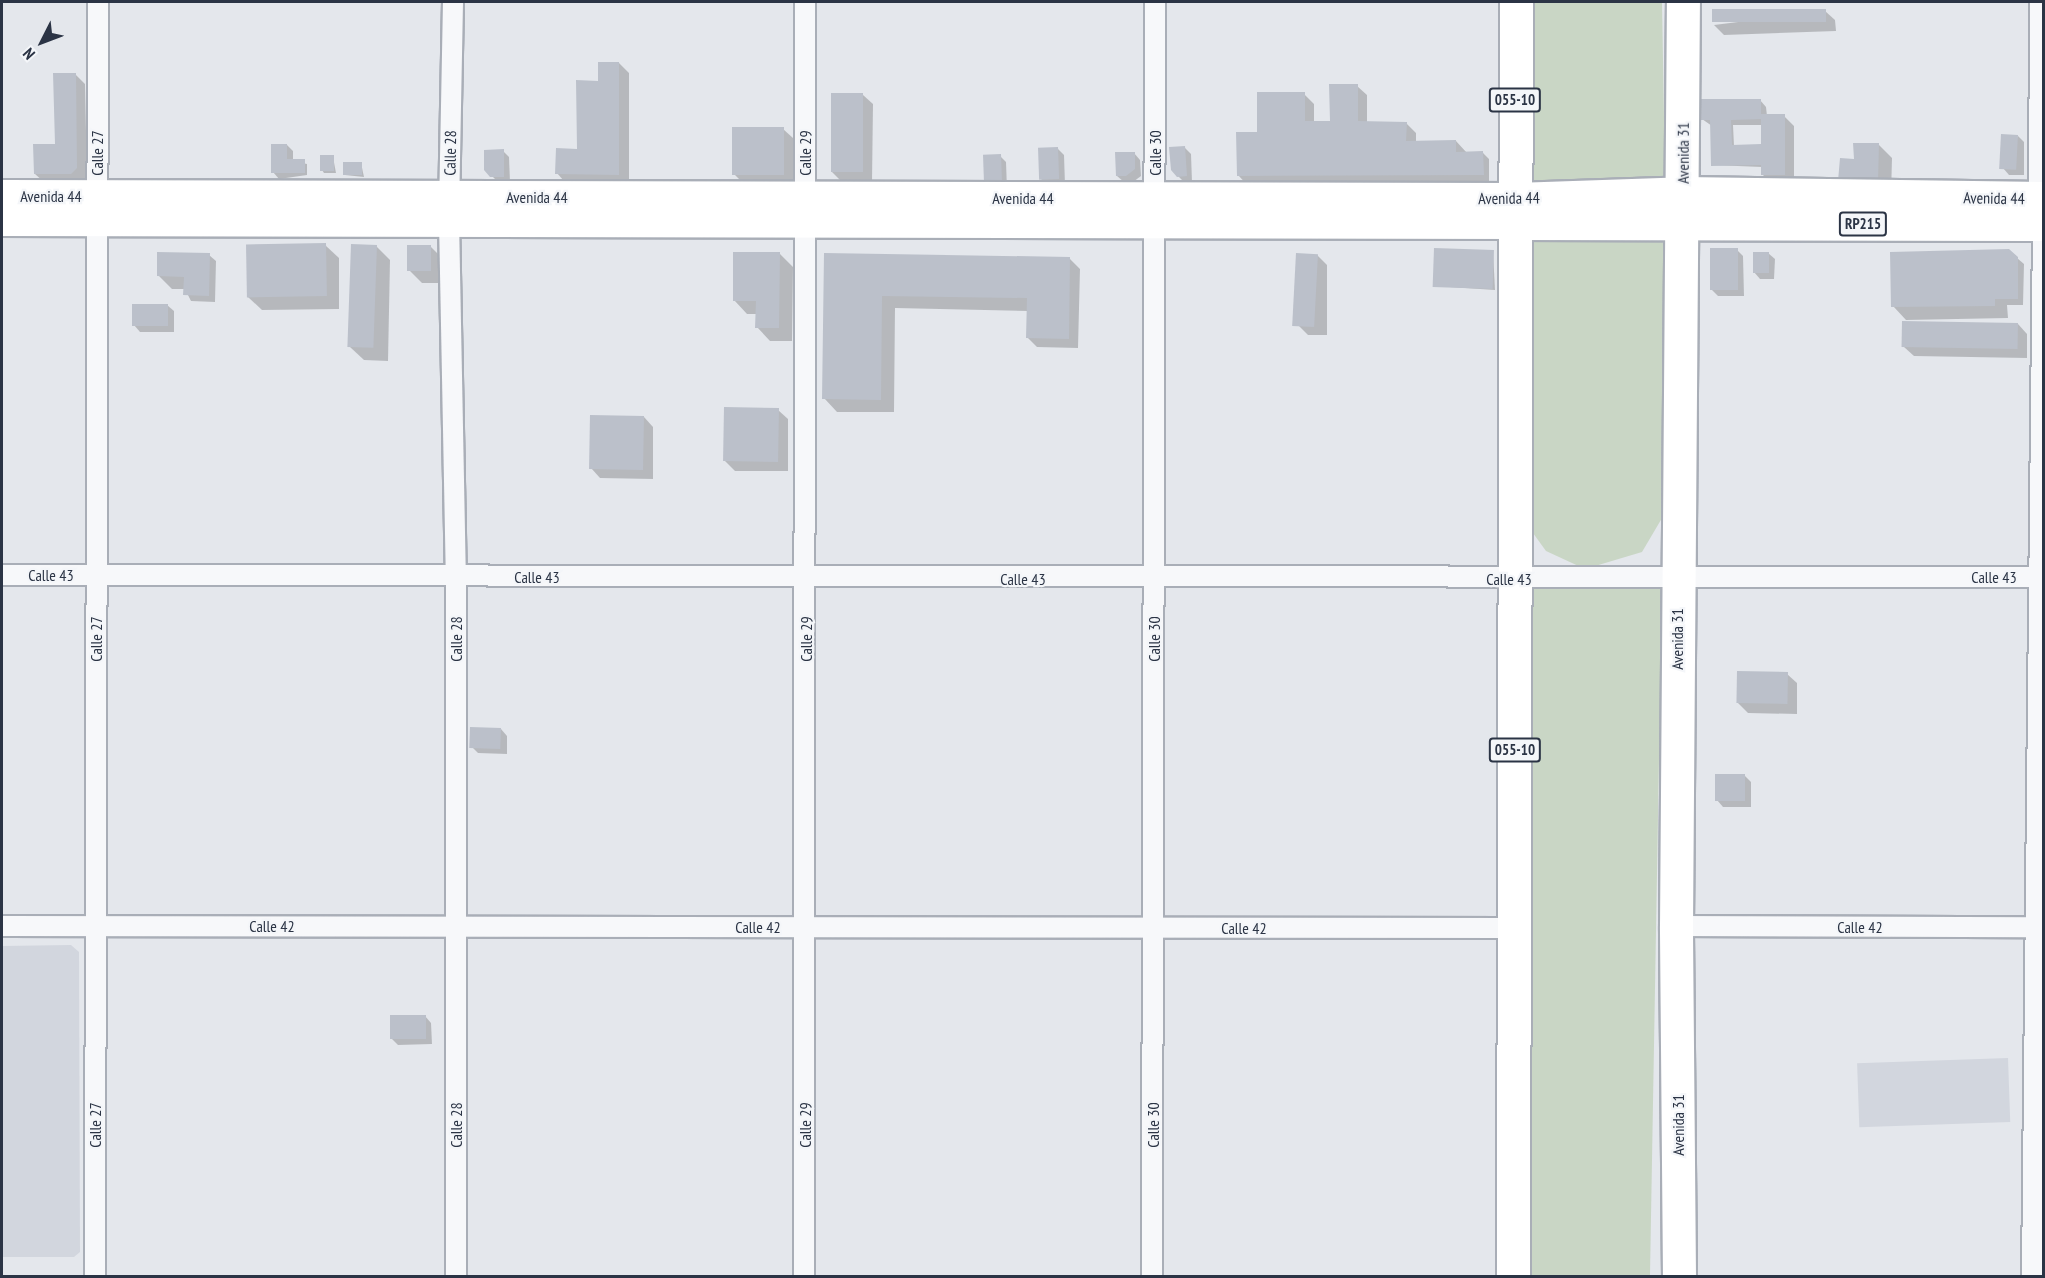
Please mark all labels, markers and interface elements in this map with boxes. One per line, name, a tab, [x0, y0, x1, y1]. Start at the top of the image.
north arrow	[12, 12, 72, 72]
text: N	[18, 44, 39, 64]
road number: 055-10	[1488, 88, 1542, 112]
street label: Avenida 31	[1673, 122, 1693, 184]
street label: Calle 27	[87, 130, 107, 176]
street label: Calle 28	[440, 130, 460, 176]
street label: Calle 29	[795, 130, 815, 176]
street label: Calle 30	[1145, 130, 1165, 176]
street label: Avenida 44	[20, 186, 82, 206]
street label: Avenida 44	[506, 187, 568, 207]
street label: Avenida 44	[992, 188, 1054, 208]
street label: Avenida 44	[1478, 188, 1540, 208]
street label: Avenida 44	[1963, 188, 2025, 208]
road number: RP215	[1838, 212, 1888, 236]
street label: Calle 43	[28, 565, 74, 585]
street label: Calle 43	[514, 567, 560, 587]
street label: Calle 43	[1971, 567, 2017, 587]
street label: Calle 43	[1000, 569, 1046, 589]
street label: Calle 43	[1486, 569, 1532, 589]
street label: Avenida 31	[1667, 608, 1687, 670]
street label: Calle 27	[86, 616, 106, 662]
street label: Calle 28	[446, 616, 466, 662]
street label: Calle 29	[796, 616, 816, 662]
street label: Calle 30	[1144, 616, 1164, 662]
road number: 055-10	[1488, 738, 1542, 762]
street label: Calle 42	[249, 916, 295, 936]
street label: Calle 42	[735, 917, 781, 937]
street label: Calle 42	[1837, 917, 1883, 937]
street label: Calle 42	[1221, 918, 1267, 938]
street label: Avenida 31	[1668, 1094, 1688, 1156]
street label: Calle 27	[85, 1102, 105, 1148]
street label: Calle 28	[446, 1102, 466, 1148]
street label: Calle 29	[795, 1102, 815, 1148]
street label: Calle 30	[1143, 1102, 1163, 1148]

